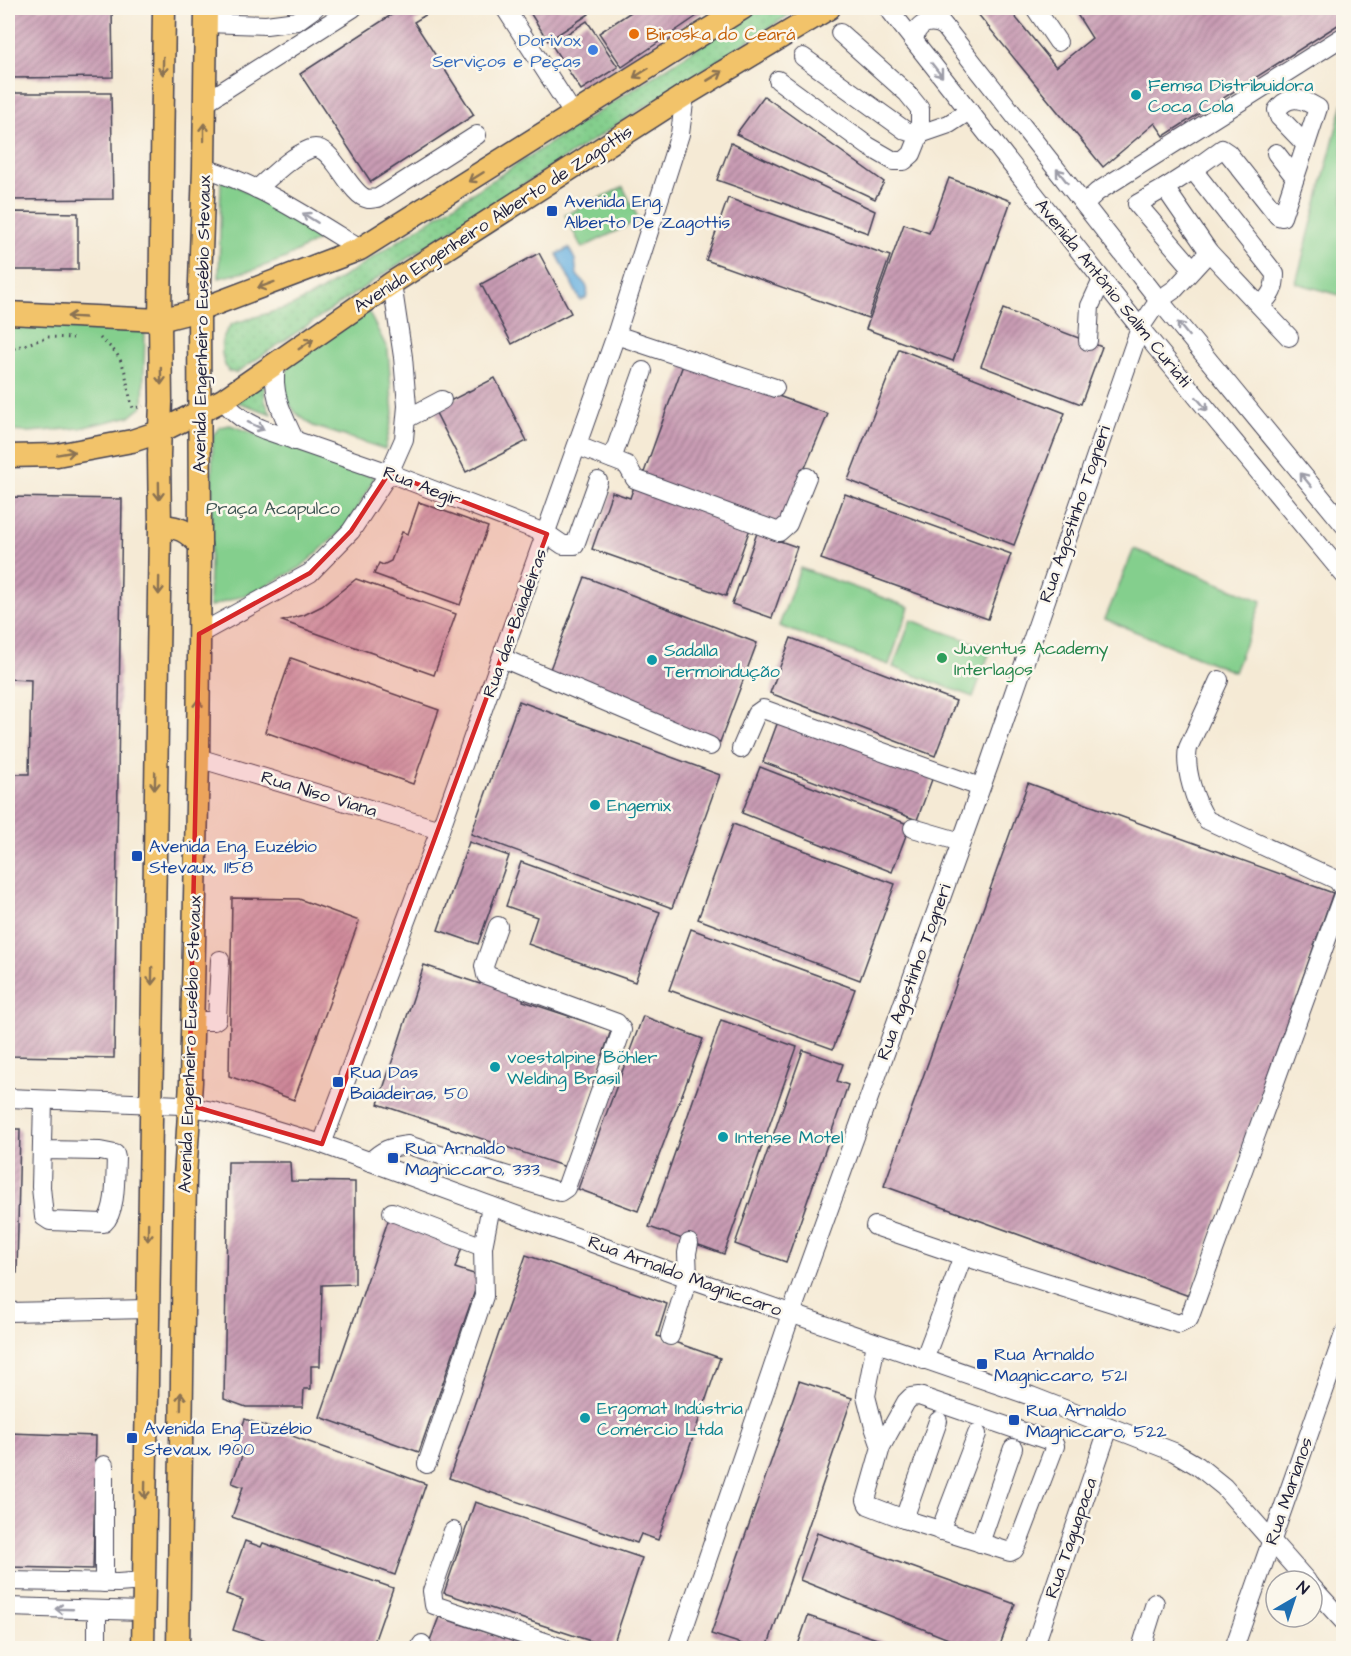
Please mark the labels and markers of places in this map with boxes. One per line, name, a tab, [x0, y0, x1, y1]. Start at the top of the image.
place label: Biroska do Ceará	[646, 22, 795, 47]
marker: Biroska do Ceará	[627, 27, 641, 41]
place label: Dorivox Serviços e Peças	[432, 28, 582, 74]
marker: Dorivox Serviços e Peças	[586, 43, 600, 57]
place label: Femsa Distribuidora Coca Cola	[1148, 73, 1313, 119]
marker: Femsa Distribuidora Coca Cola	[1129, 88, 1143, 102]
place label: Avenida Eng. Alberto De Zagottis	[564, 189, 730, 236]
marker: Avenida Eng. Alberto De Zagottis	[545, 204, 559, 218]
place label: Juventus Academy Interlagos	[954, 636, 1108, 683]
place label: Sadalla Termoindução	[664, 638, 780, 684]
marker: Juventus Academy Interlagos	[935, 651, 949, 665]
marker: Sadalla Termoindução	[645, 653, 659, 667]
place label: Engemix	[607, 793, 671, 819]
marker: Engemix	[588, 798, 602, 812]
place label: Avenida Eng. Euzébio Stevaux, 1158	[149, 834, 317, 880]
marker: Avenida Eng. Euzébio Stevaux, 1158	[130, 849, 144, 863]
place label: voestalpine Böhler Welding Brasil	[507, 1045, 658, 1092]
place label: Rua Das Baiadeiras, 50	[350, 1060, 468, 1106]
marker: voestalpine Böhler Welding Brasil	[488, 1060, 502, 1074]
marker: Rua Das Baiadeiras, 50	[331, 1075, 345, 1089]
place label: Intense Motel	[735, 1125, 844, 1150]
marker: Intense Motel	[716, 1130, 730, 1144]
place label: Rua Arnaldo Magniccaro, 333	[405, 1136, 540, 1183]
marker: Rua Arnaldo Magniccaro, 333	[386, 1151, 400, 1165]
place label: Rua Arnaldo Magniccaro, 521	[994, 1342, 1127, 1389]
marker: Rua Arnaldo Magniccaro, 521	[975, 1357, 989, 1371]
place label: Ergomat Indústria Comércio Ltda	[597, 1396, 743, 1442]
place label: Rua Arnaldo Magniccaro, 522	[1026, 1398, 1168, 1445]
marker: Ergomat Indústria Comércio Ltda	[578, 1411, 592, 1425]
marker: Rua Arnaldo Magniccaro, 522	[1007, 1413, 1021, 1427]
place label: Avenida Eng. Euzébio Stevaux, 1900	[144, 1416, 312, 1462]
marker: Avenida Eng. Euzébio Stevaux, 1900	[125, 1431, 139, 1445]

